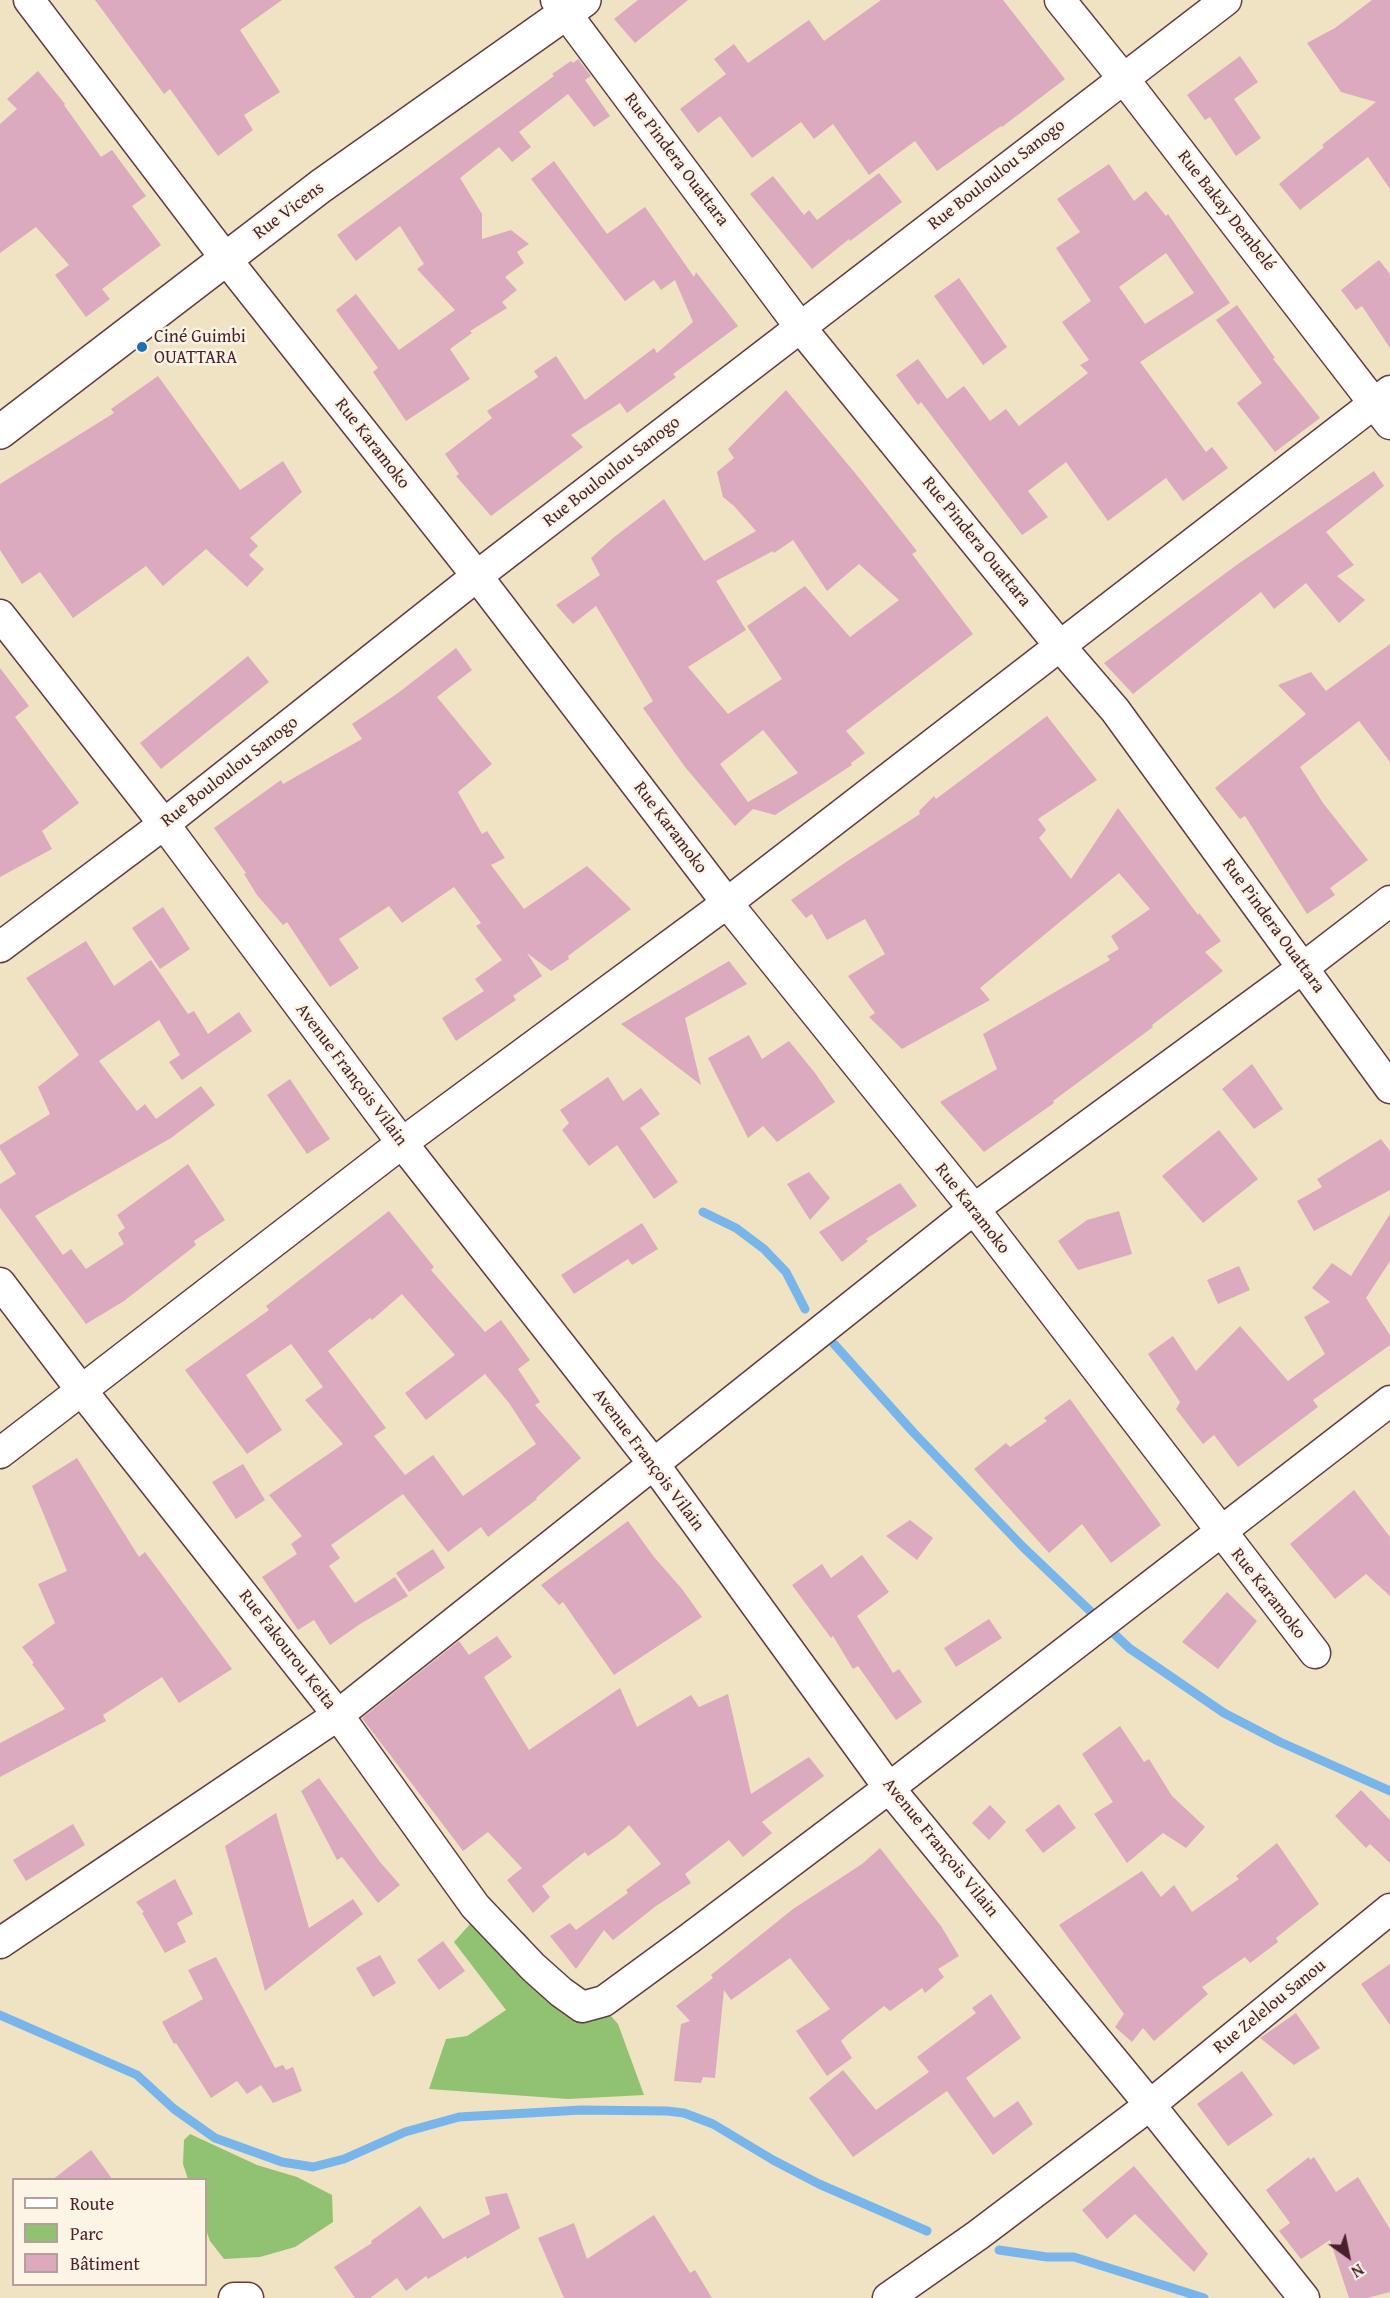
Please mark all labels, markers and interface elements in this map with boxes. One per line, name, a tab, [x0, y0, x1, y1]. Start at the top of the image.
street label: Rue Pindera Ouattara	[619, 89, 733, 231]
street label: Rue Bouloulou Sanogo	[924, 115, 1070, 235]
street label: Rue Bakay Dembelé	[1172, 146, 1280, 276]
street label: Rue Vicens	[249, 177, 329, 245]
place label: Ciné Guimbi OUATTARA	[154, 326, 246, 368]
marker: Ciné Guimbi OUATTARA	[135, 340, 149, 354]
street label: Rue Karamoko	[330, 394, 414, 494]
street label: Rue Bouloulou Sanogo	[539, 412, 685, 532]
street label: Rue Pindera Ouattara	[917, 473, 1035, 611]
street label: Rue Bouloulou Sanogo	[157, 712, 303, 832]
street label: Rue Karamoko	[628, 778, 712, 878]
street label: Rue Pindera Ouattara	[1217, 854, 1329, 998]
street label: Avenue François Vilain	[290, 999, 412, 1151]
street label: Rue Karamoko	[930, 1159, 1014, 1259]
street label: Avenue François Vilain	[587, 1384, 709, 1536]
street label: Rue Karamoko	[1226, 1544, 1310, 1644]
street label: Rue Fakourou Keita	[234, 1586, 340, 1714]
street label: Avenue François Vilain	[877, 1774, 1003, 1922]
street label: Rue Zelelou Sanou	[1209, 1955, 1331, 2059]
legend	[12, 2178, 207, 2286]
text: Route	[70, 2190, 114, 2217]
text: Parc	[70, 2220, 103, 2247]
north arrow	[1318, 2226, 1378, 2286]
text: Bâtiment	[70, 2250, 140, 2277]
text: N	[1347, 2258, 1369, 2284]

